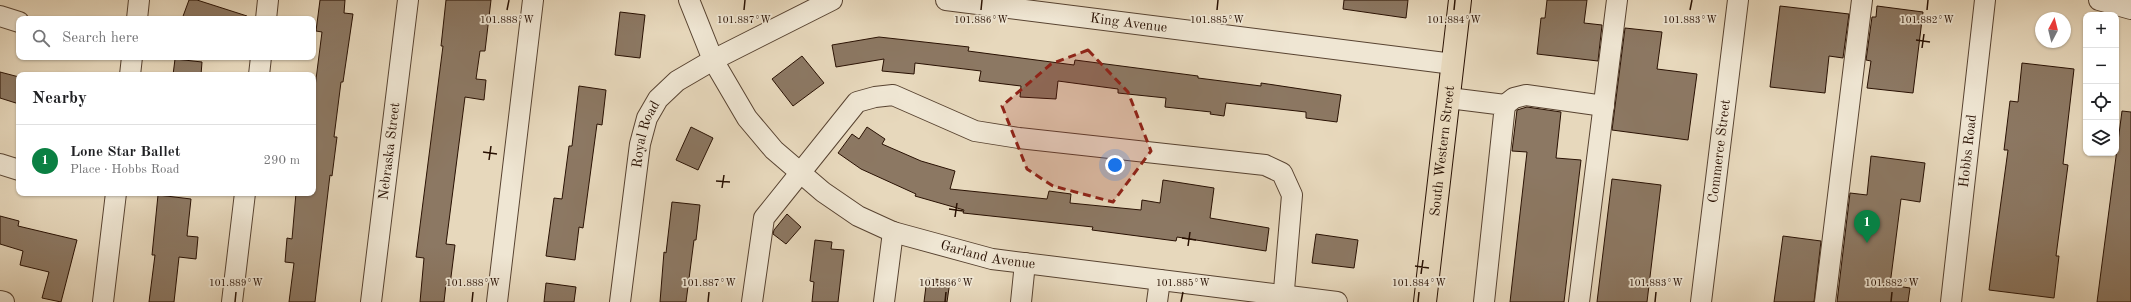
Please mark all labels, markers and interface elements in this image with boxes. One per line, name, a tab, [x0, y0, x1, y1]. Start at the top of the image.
street label: King Avenue	[1089, 11, 1168, 35]
north arrow	[2035, 12, 2071, 48]
map controls	[2083, 12, 2119, 156]
button: +	[2083, 12, 2119, 48]
text: 101.888°W	[480, 15, 534, 25]
text: 101.887°W	[717, 15, 771, 25]
text: 101.886°W	[954, 15, 1008, 25]
text: 101.885°W	[1190, 15, 1244, 25]
text: 101.884°W	[1427, 15, 1481, 25]
text: 101.883°W	[1663, 15, 1717, 25]
text: 101.882°W	[1900, 15, 1954, 25]
search box	[16, 16, 316, 60]
icon: search	[30, 27, 52, 49]
text: Search here	[62, 31, 139, 46]
button: −	[2083, 48, 2119, 84]
button: locate	[2083, 84, 2119, 120]
street label: South Western Street	[1428, 85, 1457, 217]
text: Nearby	[32, 90, 87, 107]
street label: Royal Road	[630, 98, 662, 169]
street label: Commerce Street	[1706, 98, 1733, 204]
street label: Nebraska Street	[377, 101, 402, 201]
street label: Hobbs Road	[1957, 114, 1979, 188]
button: layers	[2083, 120, 2119, 156]
text: Lone Star Ballet	[70, 145, 180, 160]
text: 1	[41, 154, 49, 167]
text: 290 m	[263, 154, 300, 167]
your location	[1105, 155, 1125, 175]
text: Place · Hobbs Road	[70, 163, 180, 176]
pin: 1	[1854, 210, 1880, 243]
street label: Garland Avenue	[939, 238, 1036, 271]
text: 101.889°W	[209, 278, 263, 288]
text: 101.888°W	[446, 278, 500, 288]
text: 101.887°W	[682, 278, 736, 288]
text: 101.886°W	[919, 278, 973, 288]
text: 101.885°W	[1156, 278, 1210, 288]
text: 101.884°W	[1392, 278, 1446, 288]
text: 101.883°W	[1629, 278, 1683, 288]
text: 101.882°W	[1865, 278, 1919, 288]

